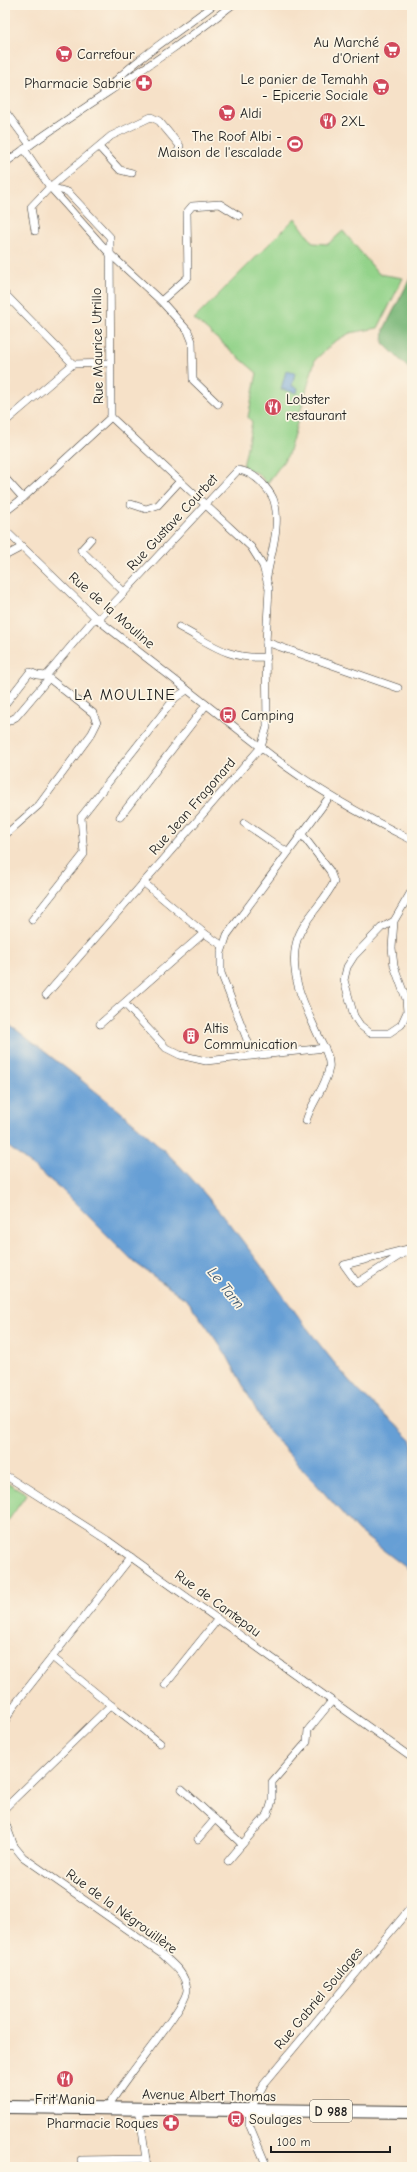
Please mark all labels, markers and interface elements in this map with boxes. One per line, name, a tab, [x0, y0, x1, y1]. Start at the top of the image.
place label: Au Marché d'Orient	[314, 34, 380, 67]
supermarket icon: Au Marché d'Orient	[382, 40, 402, 60]
supermarket icon: Carrefour	[54, 44, 74, 64]
place label: Carrefour	[77, 46, 135, 63]
place label: Le panier de Temahh - Epicerie Sociale	[241, 71, 368, 104]
pharmacy icon: Pharmacie Sabrie	[134, 73, 154, 93]
place label: Pharmacie Sabrie	[24, 75, 131, 92]
supermarket icon: Le panier de Temahh - Epicerie Sociale	[371, 77, 391, 97]
supermarket icon: Aldi	[217, 103, 237, 123]
place label: Aldi	[240, 105, 262, 122]
restaurant icon: 2XL	[318, 111, 338, 131]
place label: 2XL	[341, 113, 365, 130]
place label: The Roof Albi - Maison de l'escalade	[158, 128, 282, 161]
sports icon: The Roof Albi - Maison de l'escalade	[285, 134, 305, 154]
street label: Rue Maurice Utrillo	[88, 288, 107, 404]
place label: Lobster restaurant	[286, 391, 347, 424]
restaurant icon: Lobster restaurant	[263, 397, 283, 417]
street label: Rue Gustave Courbet	[123, 470, 222, 574]
street label: Rue de la Mouline	[65, 568, 158, 652]
district label: LA MOULINE	[74, 686, 176, 704]
bus stop icon: Camping	[218, 705, 238, 725]
place label: Camping	[241, 707, 294, 724]
street label: Rue Jean Fragonard	[146, 754, 239, 858]
place label: Altis Communication	[204, 1020, 298, 1053]
building icon: Altis Communication	[181, 1026, 201, 1046]
water label: Le Tarn	[204, 1263, 248, 1313]
street label: Rue de Cantepau	[171, 1566, 264, 1640]
street label: Rue de la Négrouillère	[63, 1865, 181, 1957]
street label: Rue Gabriel Soulages	[271, 1944, 366, 2053]
restaurant icon: Frit'Mania	[55, 2069, 75, 2089]
street label: Avenue Albert Thomas	[142, 2086, 276, 2105]
place label: Frit'Mania	[35, 2091, 95, 2108]
road number: D 988	[310, 2100, 352, 2122]
bus stop icon: Soulages	[226, 2109, 246, 2129]
place label: Soulages	[249, 2111, 302, 2128]
pharmacy icon: Pharmacie Roques	[161, 2113, 181, 2133]
place label: Pharmacie Roques	[47, 2115, 158, 2132]
scale bar	[271, 2128, 390, 2154]
text: 100 m	[277, 2135, 310, 2149]

